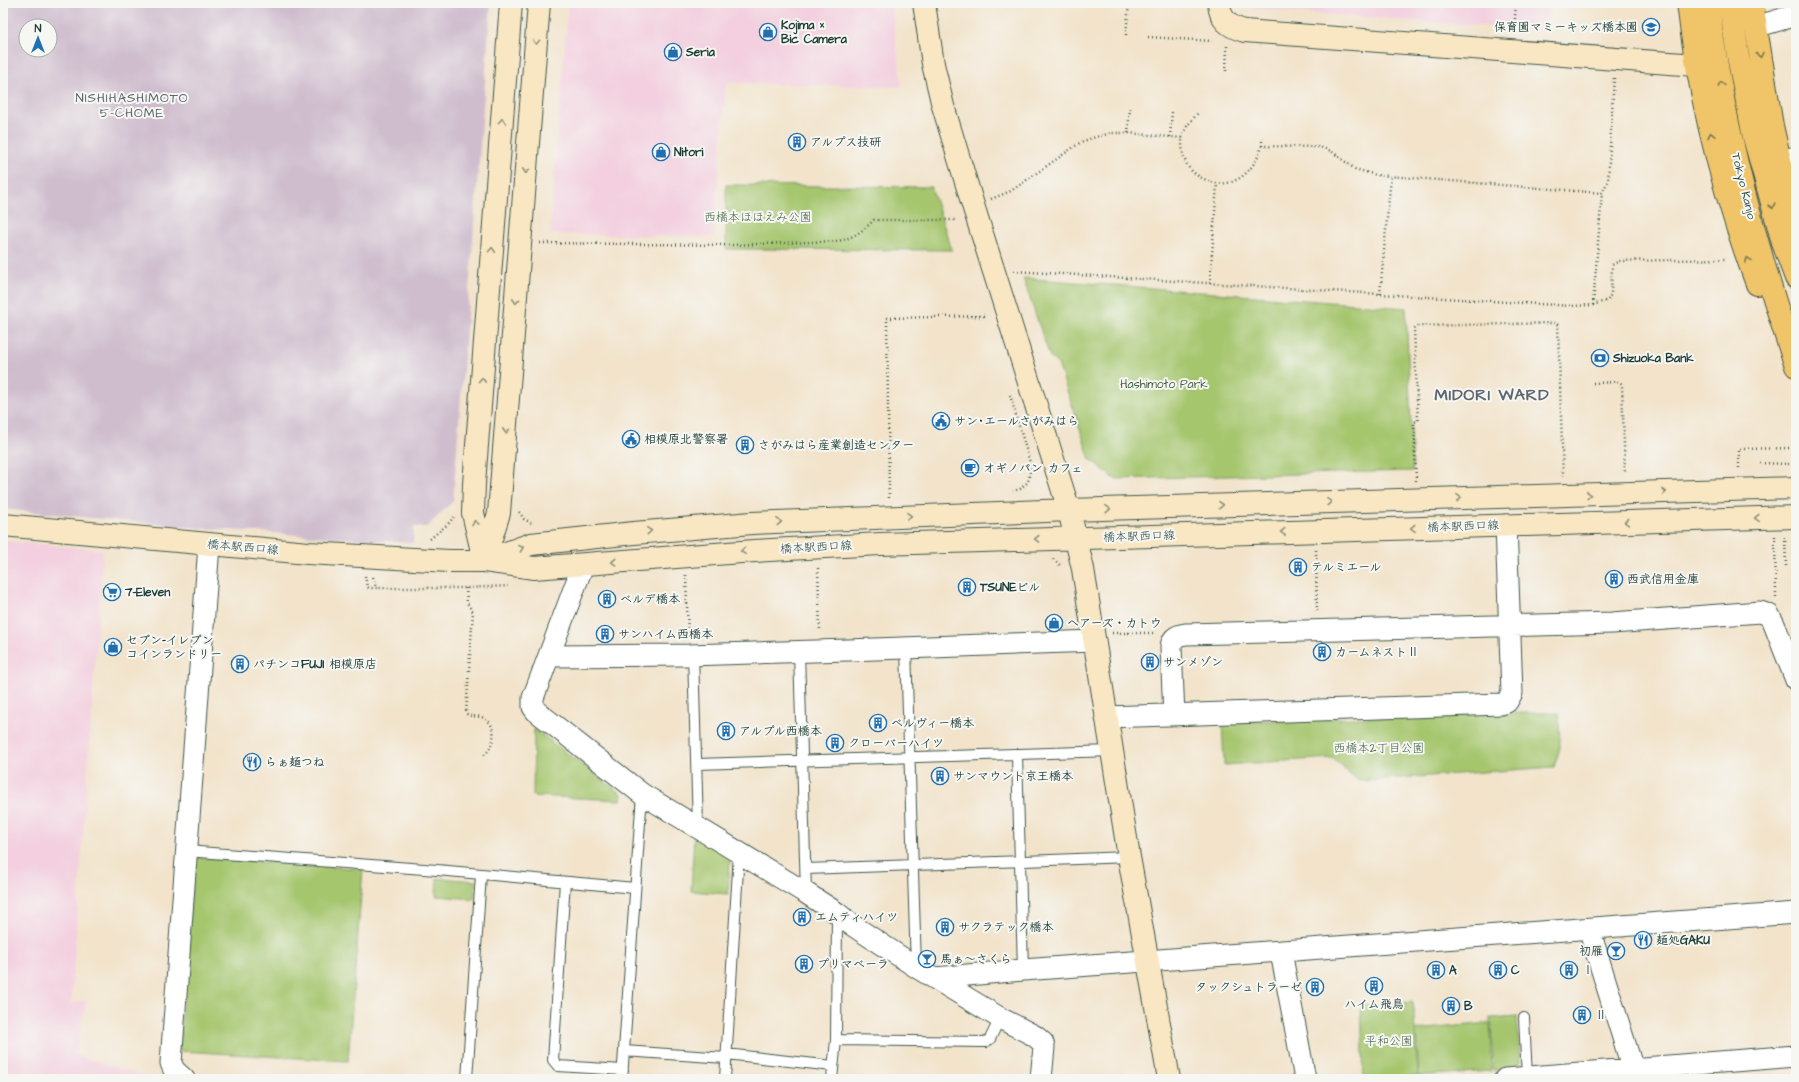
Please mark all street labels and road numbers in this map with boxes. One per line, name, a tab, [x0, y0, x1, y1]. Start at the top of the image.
street label: Tokyo Kanjo	[1726, 151, 1760, 222]
street label: 橋本駅西口線	[1427, 517, 1499, 536]
street label: 橋本駅西口線	[1103, 527, 1175, 546]
street label: 橋本駅西口線	[206, 536, 280, 559]
street label: 橋本駅西口線	[780, 537, 852, 558]

